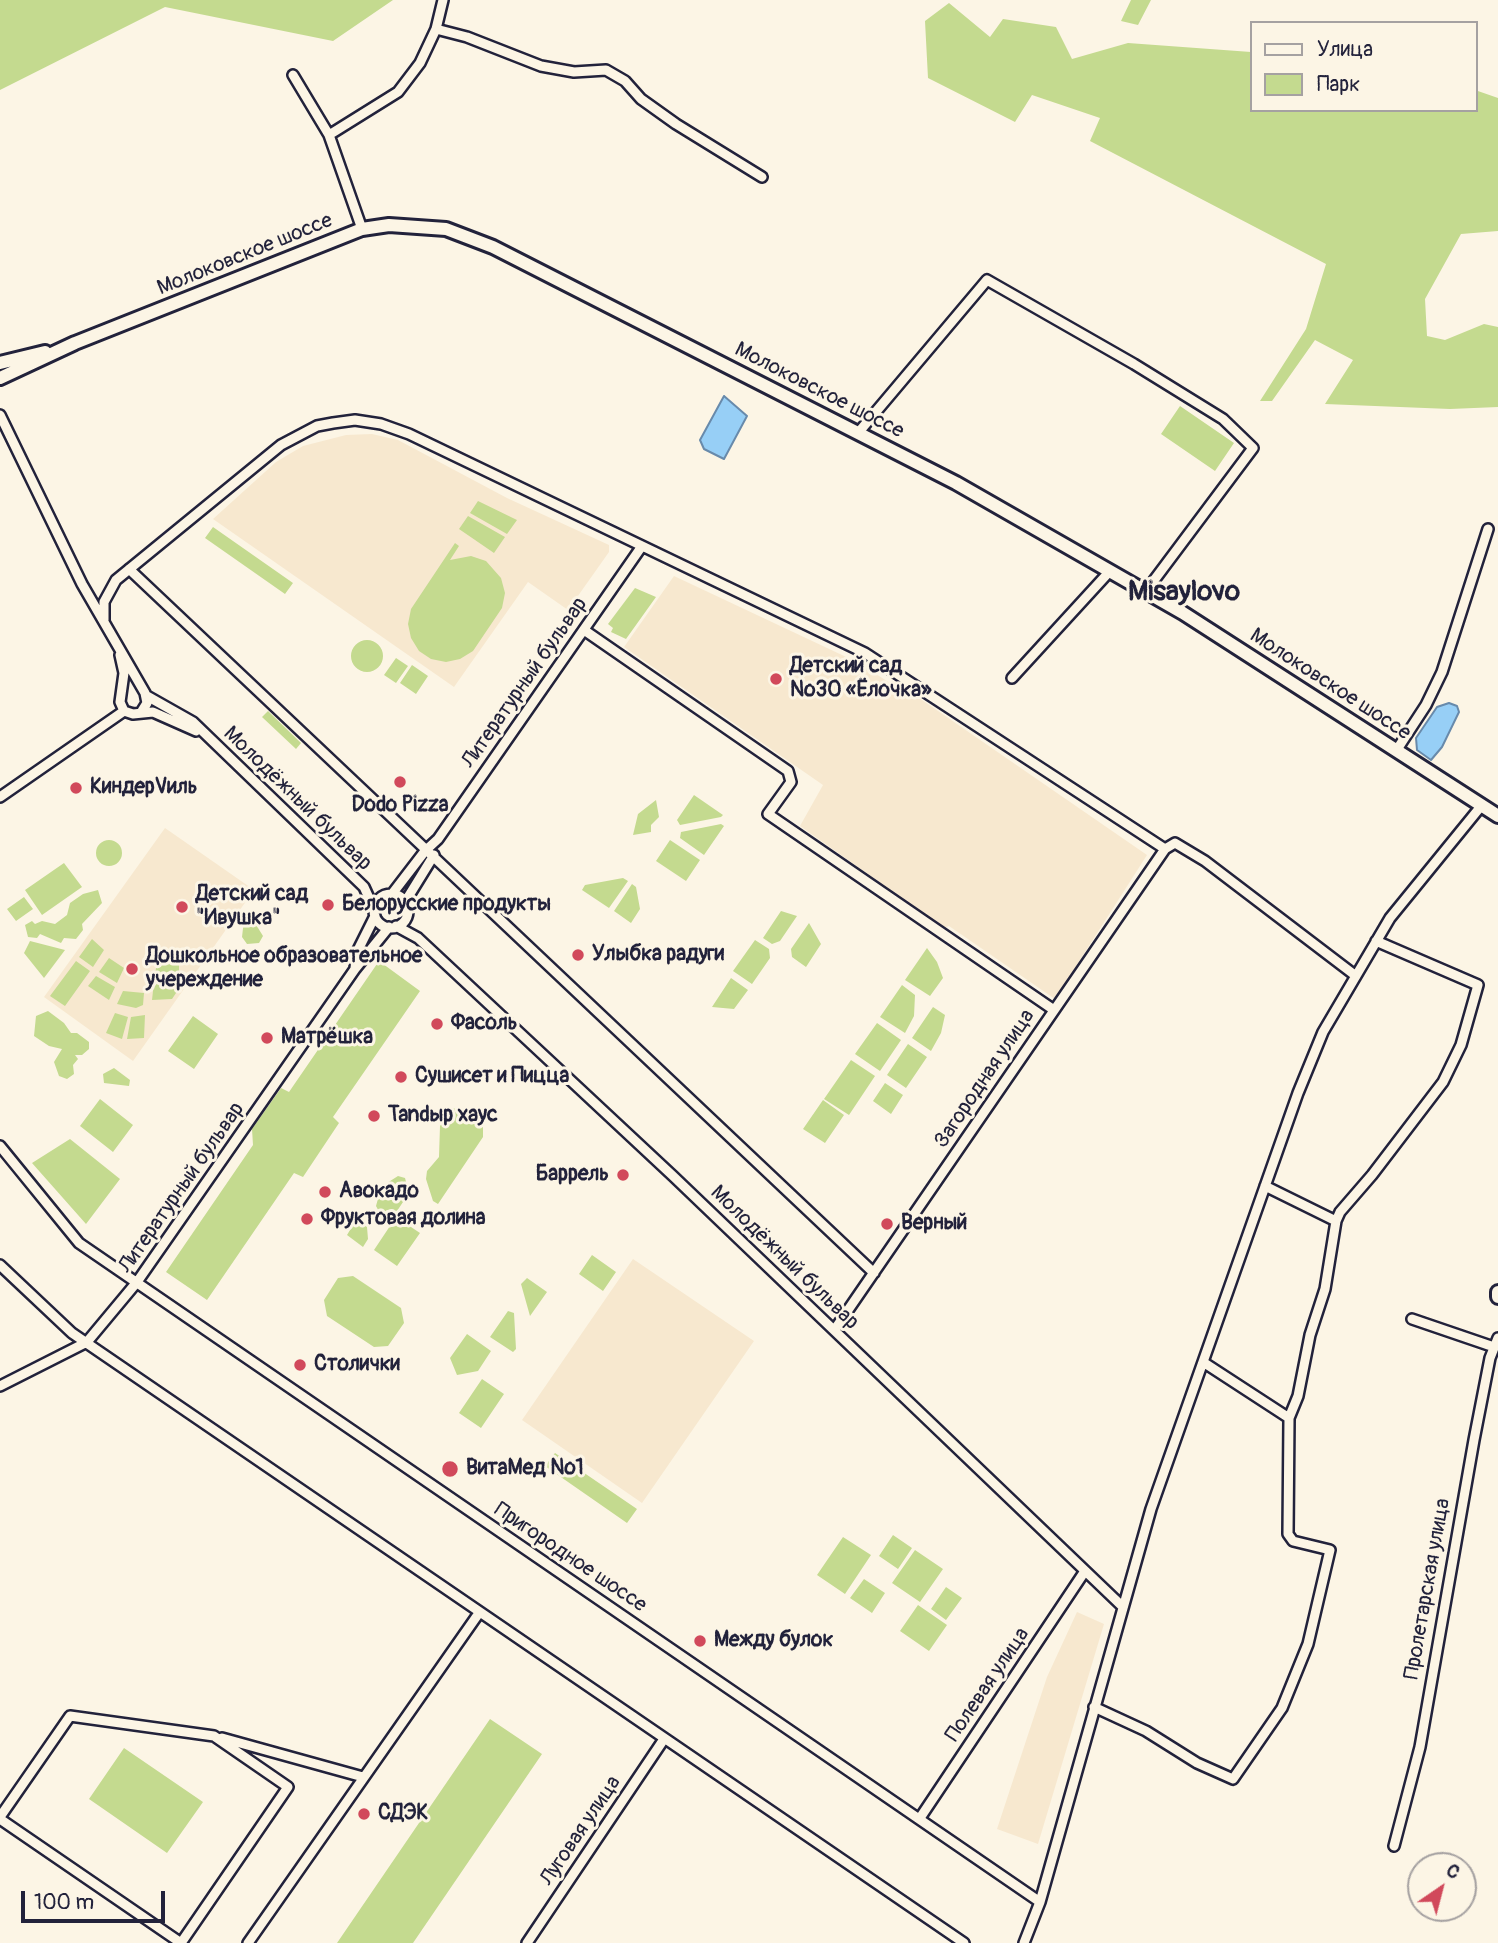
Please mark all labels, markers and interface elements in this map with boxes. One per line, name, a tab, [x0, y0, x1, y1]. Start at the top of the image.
legend	[1250, 21, 1477, 112]
text: Улица	[1317, 36, 1373, 63]
text: Парк	[1317, 71, 1360, 98]
street label: Молоковское шоссе	[154, 208, 336, 302]
street label: Молоковское шоссе	[730, 337, 908, 445]
district label: Misaylovo	[1128, 576, 1240, 610]
street label: Литературный бульвар	[457, 593, 593, 773]
street label: Молоковское шоссе	[1245, 624, 1415, 746]
place label: Детский сад №30 «Ёлочка»	[790, 654, 932, 704]
marker: Детский сад №30 «Ёлочка»	[768, 671, 784, 687]
street label: Молодёжный бульвар	[218, 722, 376, 876]
marker: Dodo Pizza	[392, 774, 408, 790]
place label: КиндерVиль	[90, 775, 197, 801]
marker: КиндерVиль	[68, 780, 84, 796]
place label: Dodo Pizza	[351, 793, 449, 819]
place label: Детский сад "Ивушка"	[196, 882, 308, 932]
place label: Белорусские продукты	[342, 892, 551, 918]
marker: Белорусские продукты	[320, 897, 336, 913]
marker: Детский сад "Ивушка"	[174, 899, 190, 915]
place label: Улыбка радуги	[592, 942, 724, 968]
place label: Дошкольное образовательное учереждение	[146, 944, 422, 994]
marker: Улыбка радуги	[570, 947, 586, 963]
marker: Дошкольное образовательное учереждение	[124, 961, 140, 977]
street label: Загородная улица	[929, 1005, 1041, 1153]
place label: Фасоль	[451, 1011, 517, 1037]
marker: Фасоль	[429, 1016, 445, 1032]
place label: Матрёшка	[281, 1025, 373, 1051]
marker: Матрёшка	[259, 1030, 275, 1046]
place label: Сушисет и Пицца	[415, 1064, 569, 1090]
marker: Сушисет и Пицца	[393, 1069, 409, 1085]
street label: Литературный бульвар	[114, 1098, 250, 1278]
place label: Tandыр хаус	[388, 1103, 498, 1129]
marker: Tandыр хаус	[366, 1108, 382, 1124]
place label: Баррель	[536, 1162, 609, 1188]
marker: Баррель	[615, 1167, 631, 1183]
place label: Авокадо	[339, 1179, 419, 1205]
street label: Молодёжный бульвар	[705, 1181, 863, 1335]
marker: Авокадо	[317, 1184, 333, 1200]
place label: Фруктовая долина	[321, 1206, 486, 1232]
marker: Фруктовая долина	[299, 1211, 315, 1227]
place label: Верный	[901, 1211, 967, 1237]
marker: Верный	[879, 1216, 895, 1232]
place label: Столички	[314, 1352, 400, 1378]
marker: Столички	[292, 1357, 308, 1373]
place label: ВитаМед №1	[466, 1456, 584, 1482]
marker: ВитаМед №1	[440, 1459, 460, 1479]
street label: Пролетарская улица	[1400, 1497, 1456, 1681]
street label: Пригородное шоссе	[489, 1498, 651, 1618]
street label: Полевая улица	[941, 1623, 1035, 1747]
place label: Между булок	[714, 1628, 833, 1654]
marker: Между булок	[692, 1633, 708, 1649]
street label: Луговая улица	[535, 1771, 627, 1891]
place label: СДЭК	[378, 1801, 428, 1827]
marker: СДЭК	[356, 1806, 372, 1822]
north arrow	[1407, 1852, 1477, 1922]
text: С	[1441, 1858, 1465, 1885]
scale bar	[24, 1876, 168, 1920]
text: 100 m	[34, 1889, 94, 1916]

